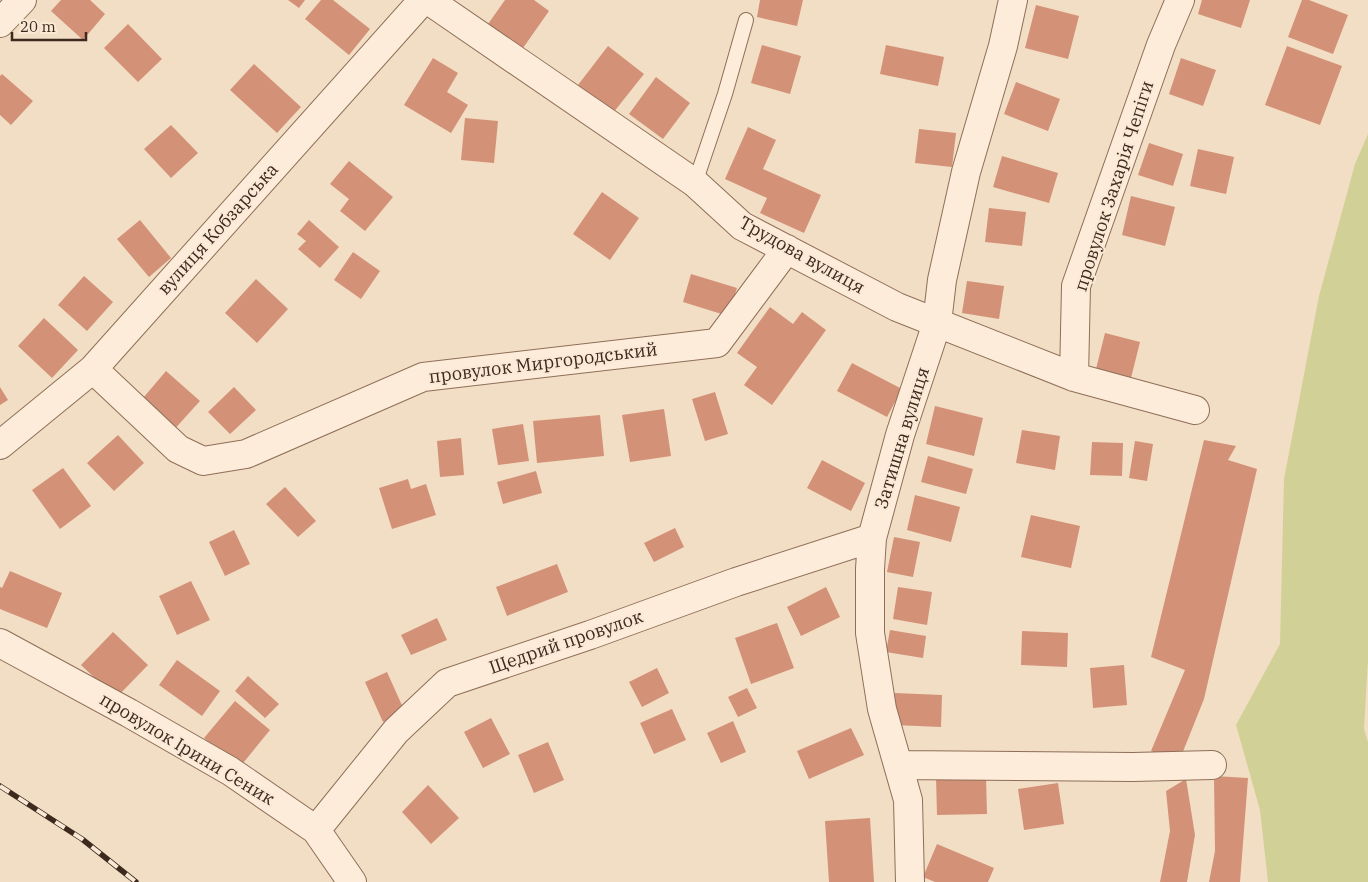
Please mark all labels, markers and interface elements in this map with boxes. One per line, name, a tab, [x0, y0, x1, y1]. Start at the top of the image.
scale bar	[12, 10, 86, 42]
text: 20 m	[20, 17, 56, 36]
street label: провулок Захарія Чепіги	[1069, 78, 1158, 294]
street label: вулиця Кобзарська	[152, 158, 283, 299]
street label: Трудова вулиця	[735, 211, 869, 299]
street label: провулок Миргородський	[427, 337, 659, 388]
street label: Затишна вулиця	[869, 364, 934, 512]
street label: Щедрий провулок	[486, 604, 646, 679]
street label: провулок Ірини Сеник	[96, 687, 279, 810]

